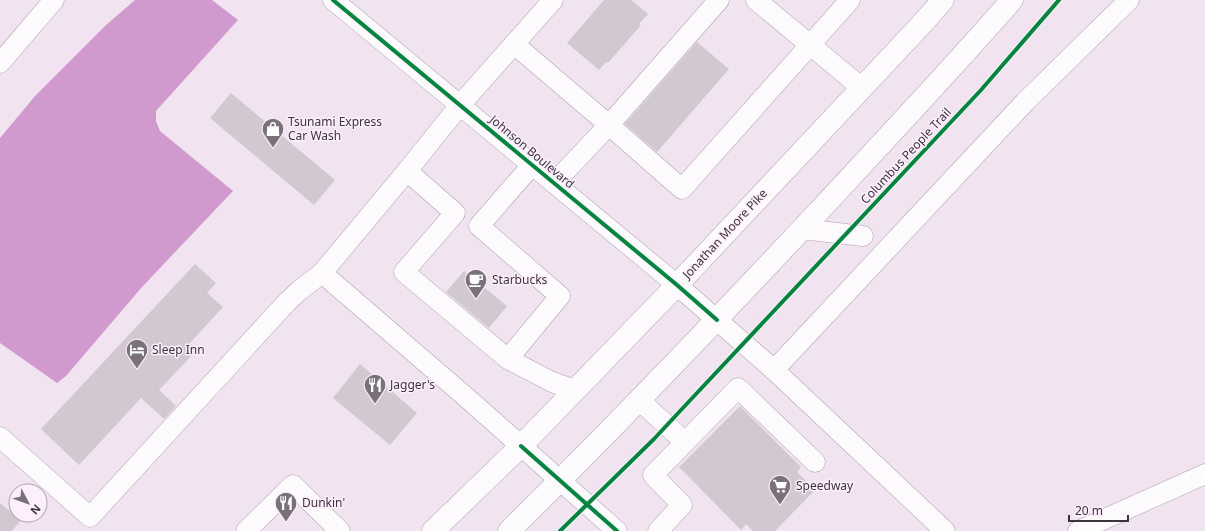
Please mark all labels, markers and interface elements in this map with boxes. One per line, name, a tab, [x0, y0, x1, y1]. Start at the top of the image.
street label: Columbus People Trail	[857, 104, 955, 207]
street label: Johnson Boulevard	[486, 110, 578, 192]
place label: Tsunami Express Car Wash	[288, 113, 382, 144]
shop icon: Tsunami Express Car Wash	[260, 116, 286, 149]
street label: Jonathan Moore Pike	[678, 185, 771, 283]
cafe icon: Starbucks	[463, 267, 489, 300]
place label: Starbucks	[492, 271, 548, 288]
hotel icon: Sleep Inn	[124, 337, 150, 370]
place label: Sleep Inn	[152, 341, 205, 358]
restaurant icon: Jagger's	[362, 372, 388, 405]
place label: Jagger's	[389, 376, 435, 393]
supermarket icon: Speedway	[767, 473, 793, 506]
place label: Speedway	[796, 477, 854, 494]
north arrow	[8, 483, 48, 523]
restaurant icon: Dunkin'	[273, 490, 299, 523]
place label: Dunkin'	[302, 494, 345, 511]
scale bar	[1069, 497, 1128, 523]
text: N	[27, 502, 45, 518]
text: 20 m	[1075, 502, 1103, 519]

